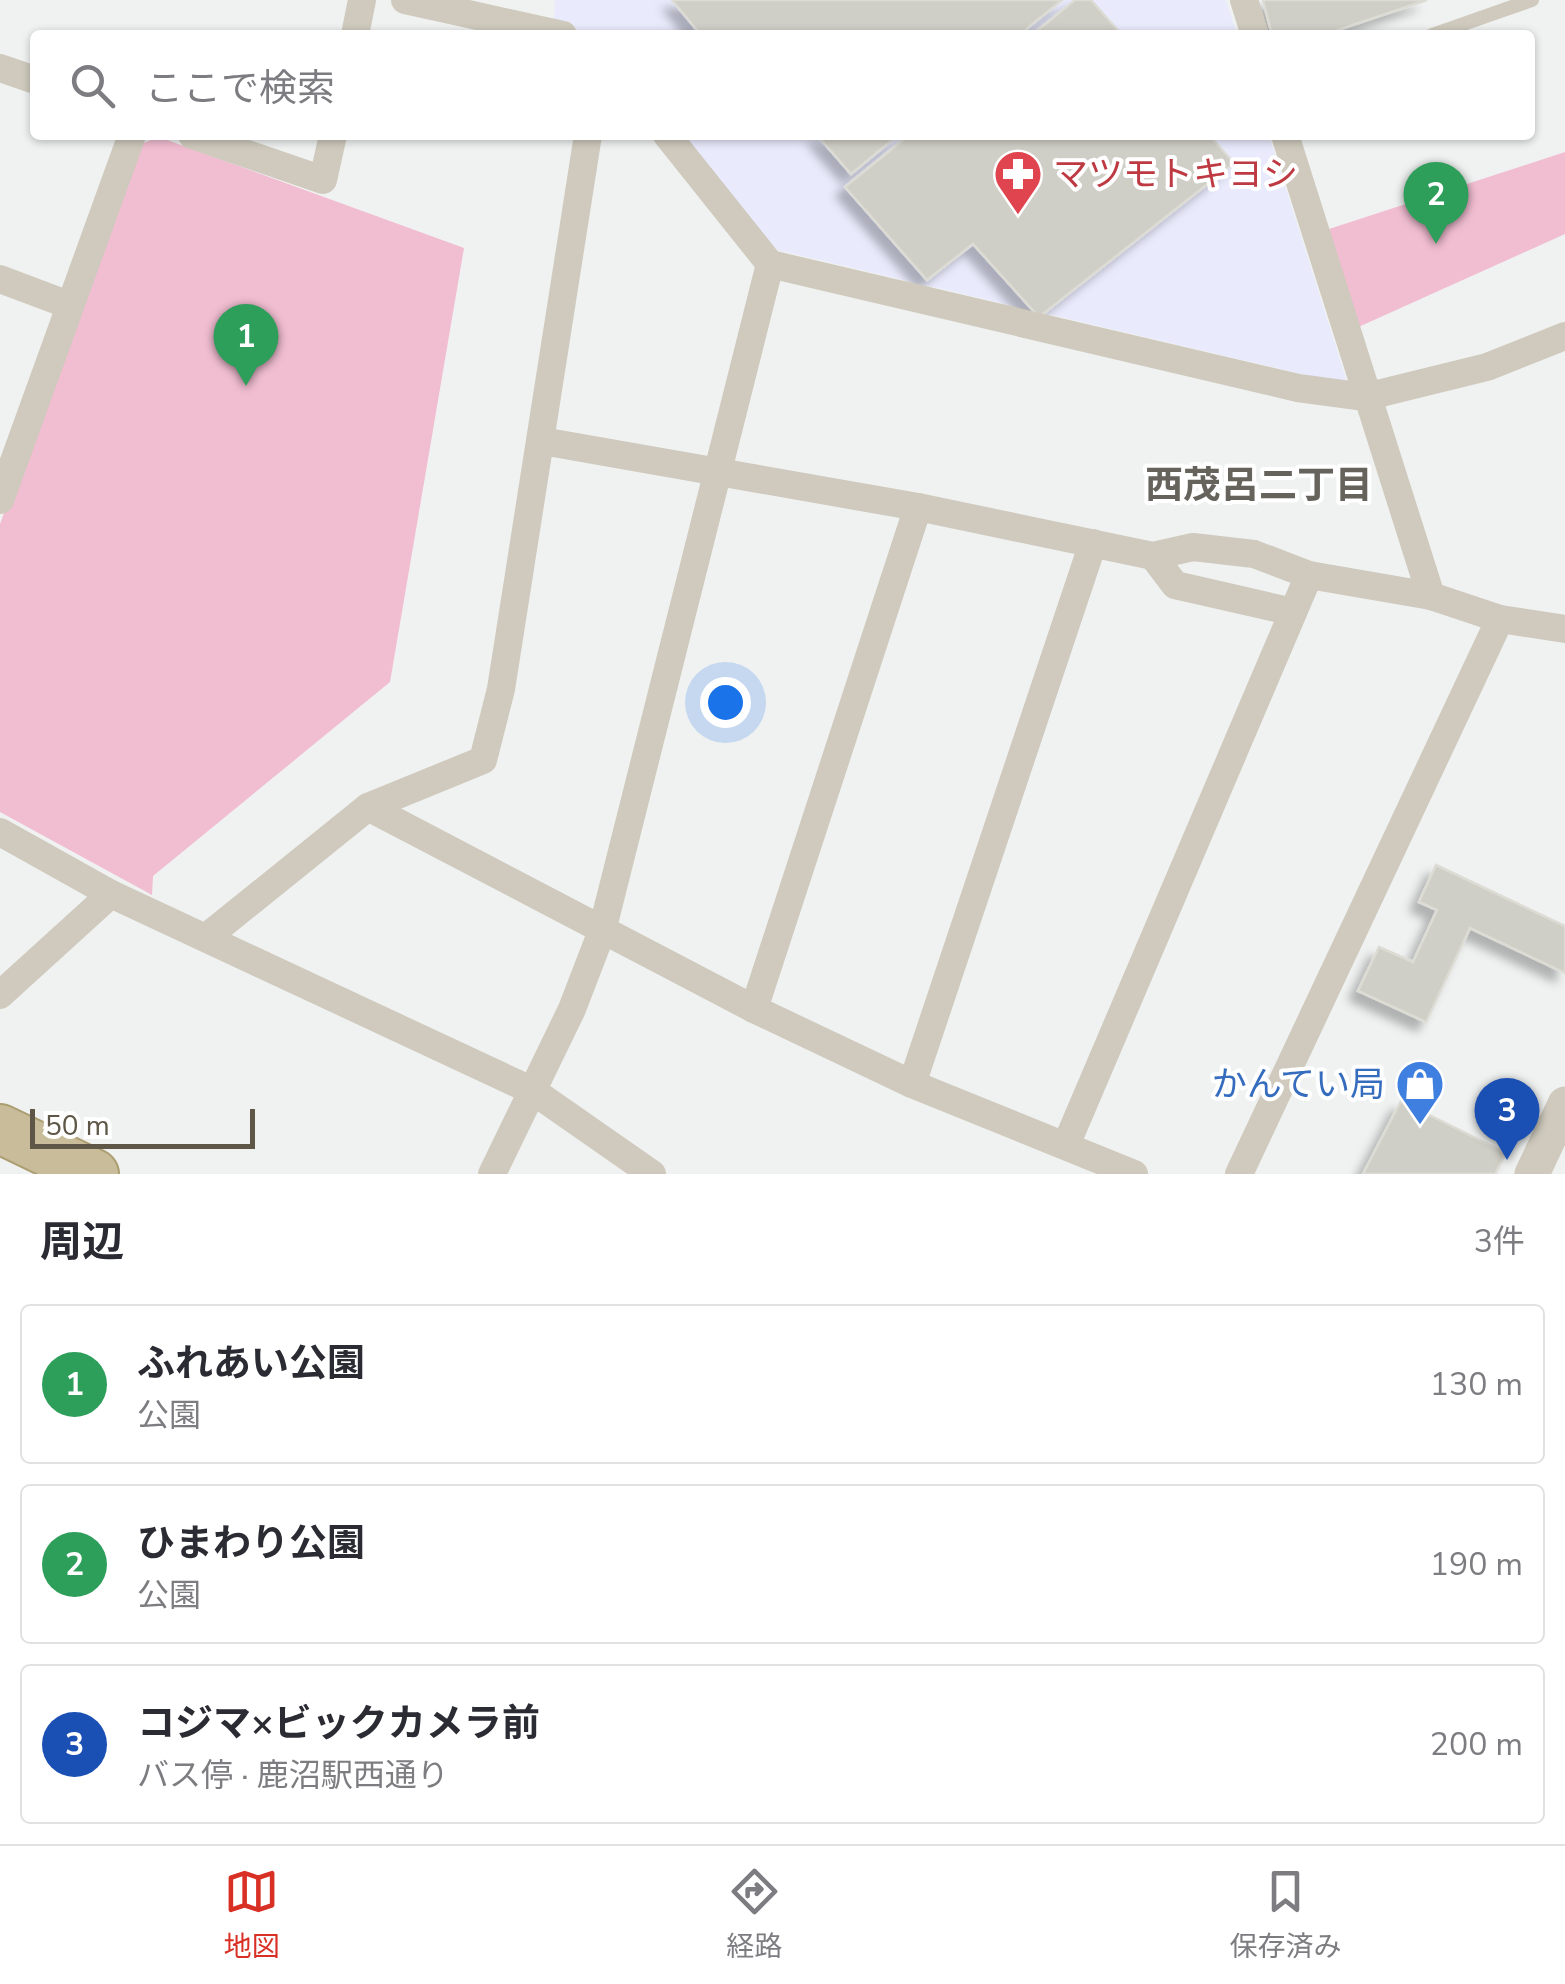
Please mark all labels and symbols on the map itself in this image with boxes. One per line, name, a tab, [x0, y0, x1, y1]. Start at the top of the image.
pharmacy icon: マツモトキヨシ	[992, 148, 1044, 216]
place label: マツモトキヨシ	[1053, 151, 1298, 198]
pin: 2	[1404, 162, 1468, 244]
pin: 1	[214, 304, 278, 386]
district label: 西茂呂二丁目	[1145, 460, 1373, 511]
your location	[700, 677, 751, 728]
shop icon: かんてい局	[1394, 1058, 1446, 1126]
place label: かんてい局	[1212, 1061, 1385, 1108]
pin: 3	[1474, 1078, 1540, 1160]
scale bar	[30, 1104, 255, 1148]

